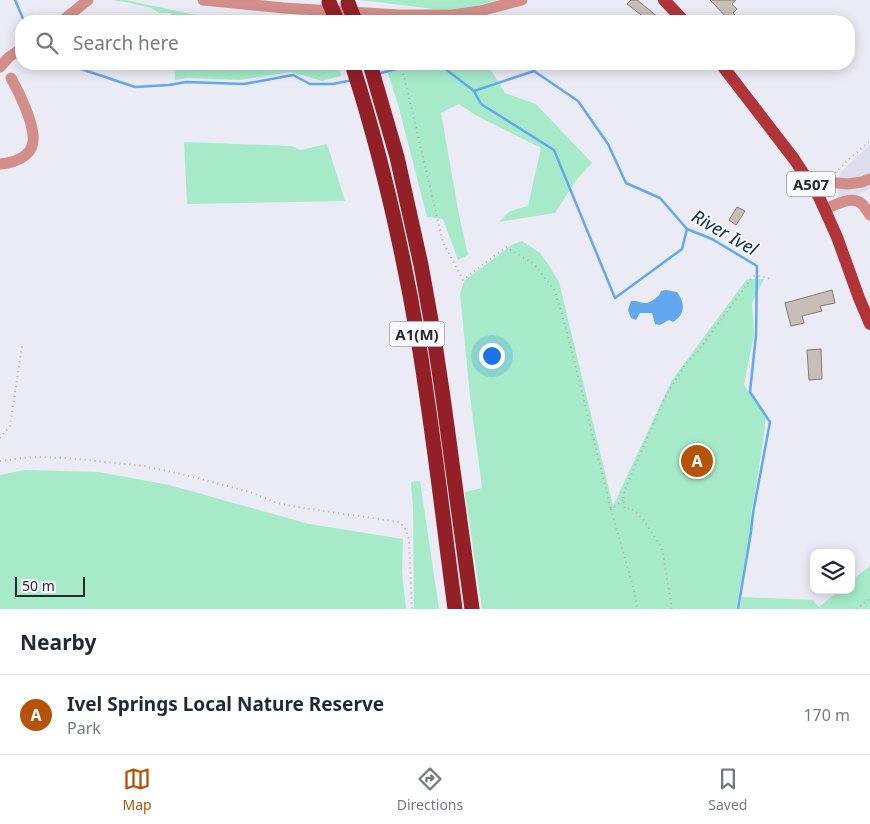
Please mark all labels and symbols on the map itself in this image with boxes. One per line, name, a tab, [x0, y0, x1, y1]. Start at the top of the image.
road number: A507	[787, 172, 835, 196]
water label: River Ivel	[688, 204, 763, 261]
road number: A1(M)	[390, 322, 444, 346]
your location	[479, 343, 505, 369]
pin: A	[681, 442, 713, 480]
scale bar	[15, 574, 85, 597]

